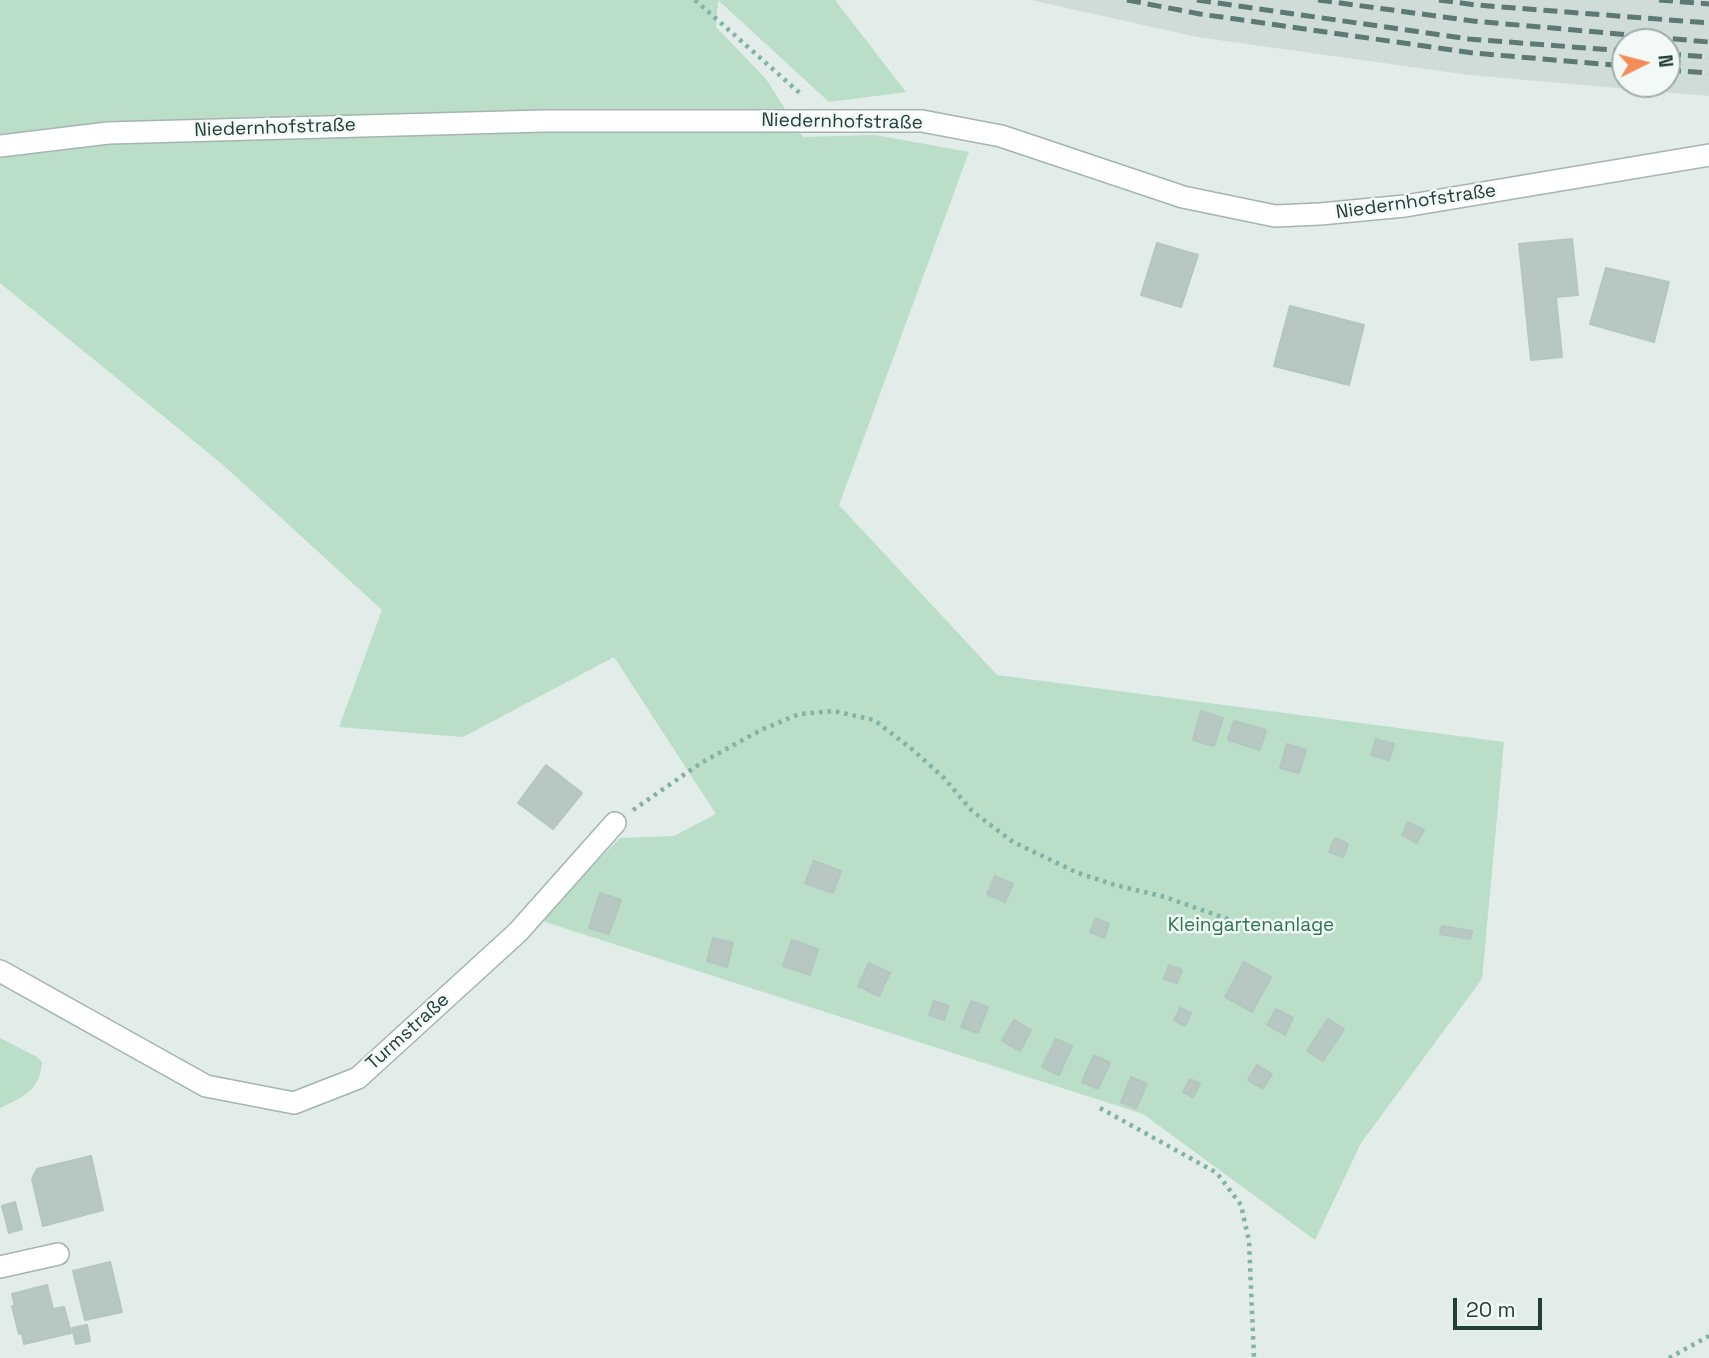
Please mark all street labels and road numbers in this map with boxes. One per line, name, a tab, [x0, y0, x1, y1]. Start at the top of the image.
street label: Niedernhofstraße	[761, 109, 923, 135]
street label: Niedernhofstraße	[194, 114, 356, 142]
street label: Niedernhofstraße	[1334, 179, 1498, 225]
street label: Turmstraße	[362, 989, 454, 1075]

